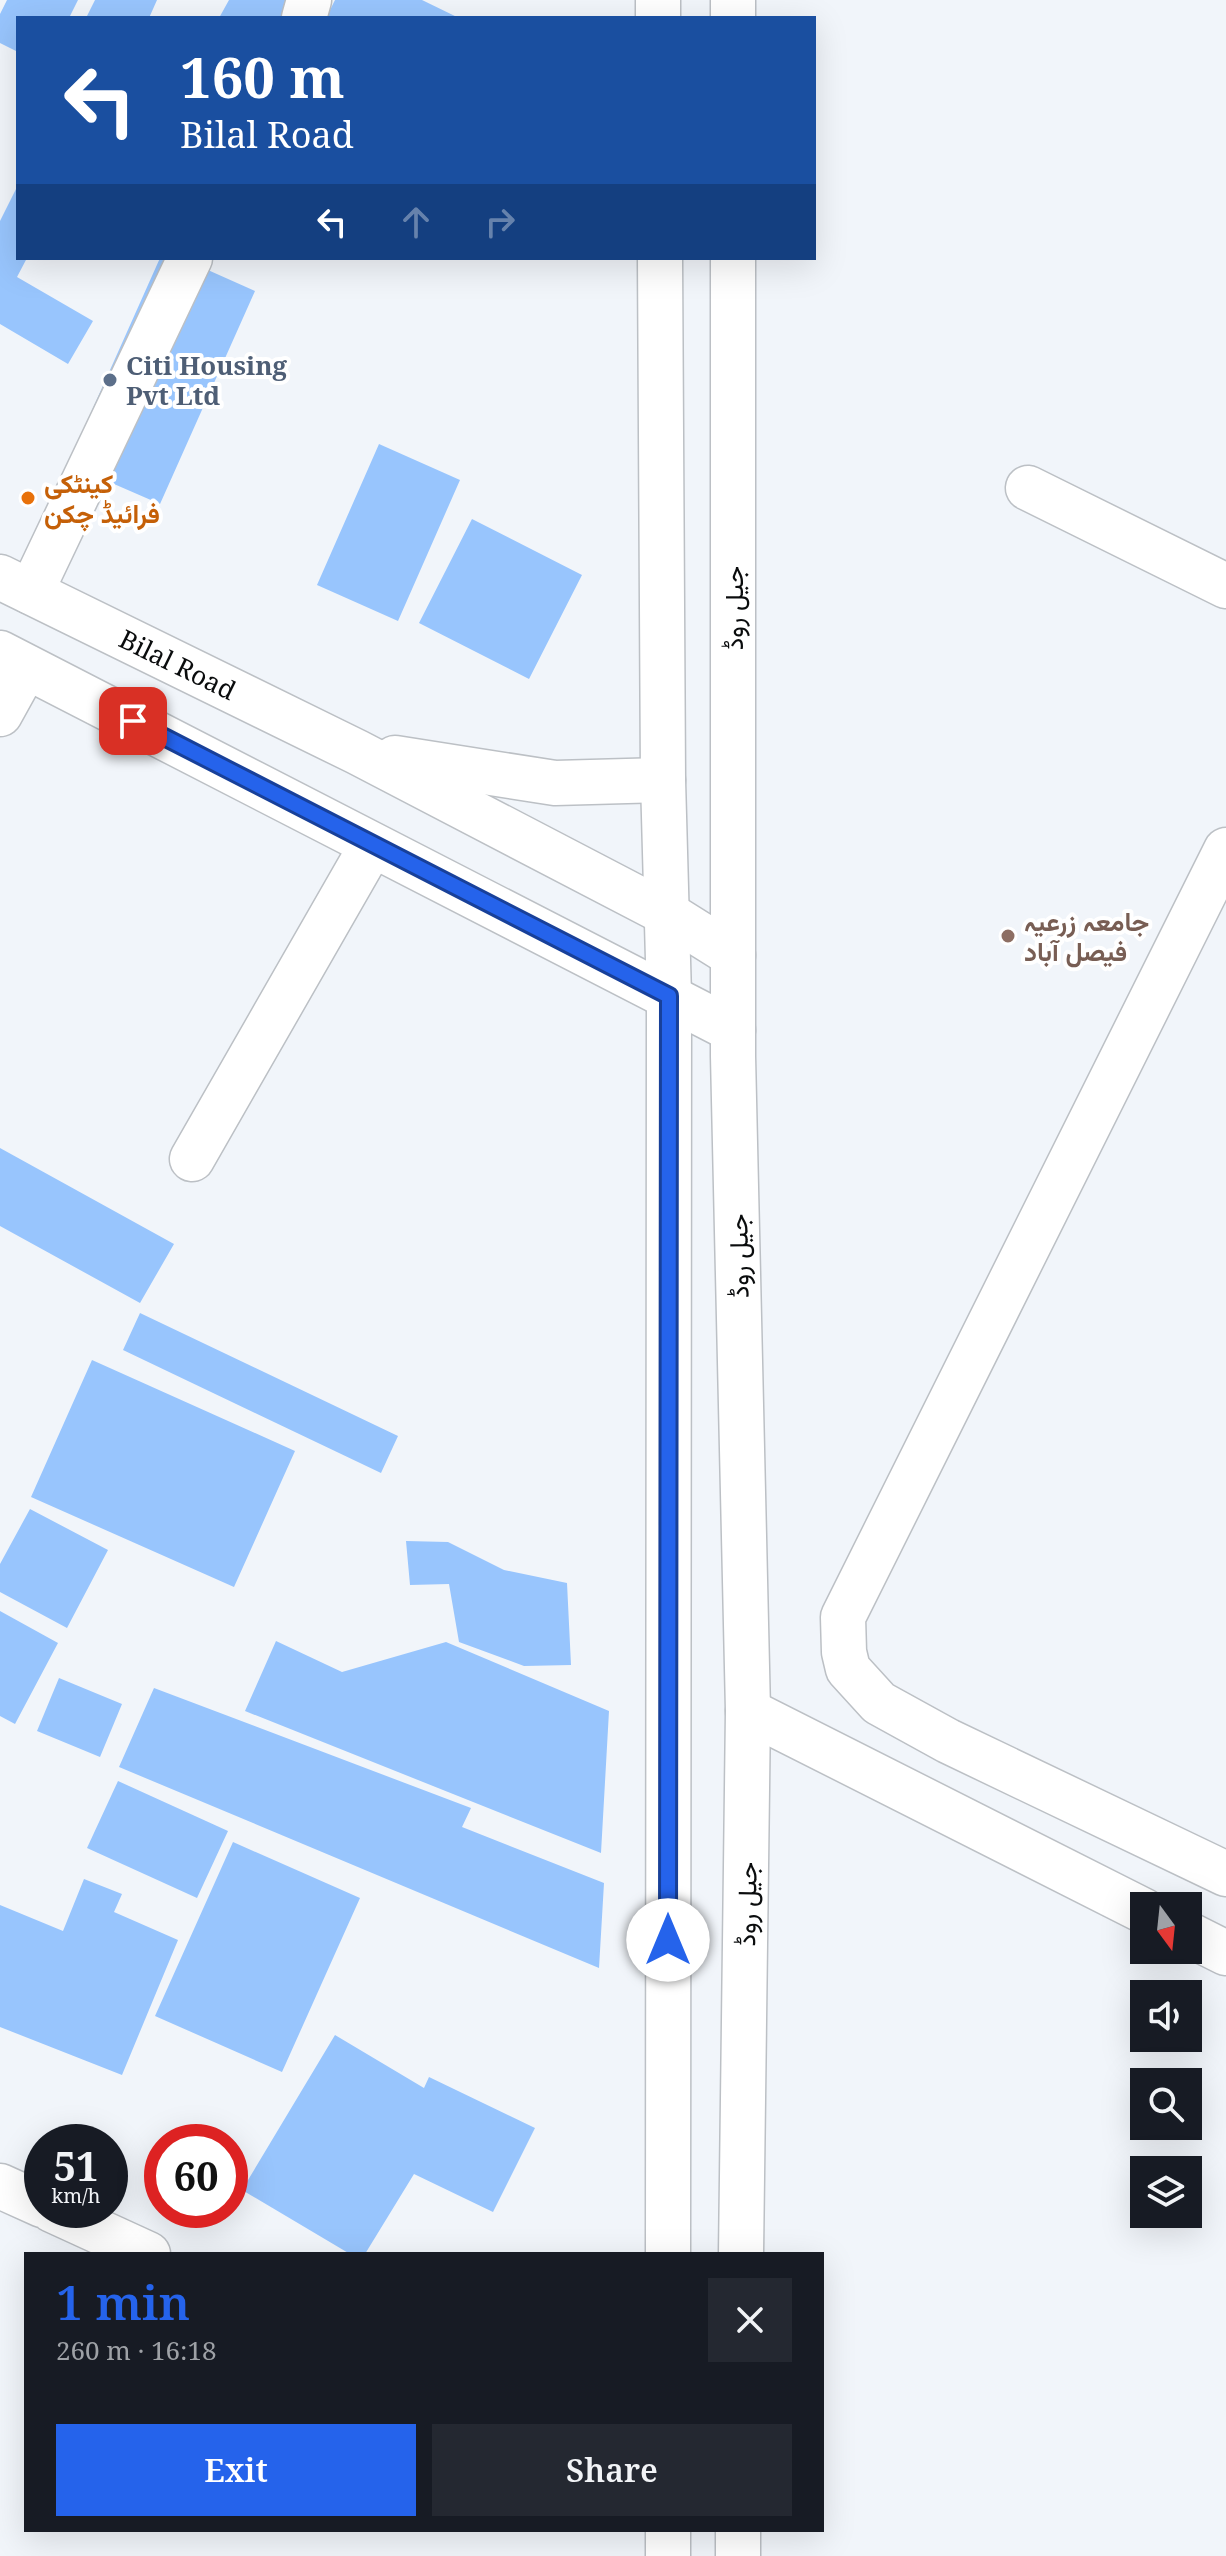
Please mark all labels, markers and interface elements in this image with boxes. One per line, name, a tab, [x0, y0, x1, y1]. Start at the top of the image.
text: 160 m	[180, 38, 345, 114]
icon: left	[48, 48, 152, 152]
text: Bilal Road	[180, 110, 354, 159]
icon: left	[310, 200, 354, 244]
icon: ahead	[394, 200, 438, 244]
icon: right	[478, 200, 522, 244]
place label: Citi Housing Pvt Ltd	[126, 347, 288, 413]
marker: Citi Housing Pvt Ltd	[101, 371, 119, 389]
place label: کینٹکی فرائیڈ چکن	[44, 465, 160, 532]
marker: کینٹکی فرائیڈ چکن	[19, 489, 37, 507]
street label: جیل روڈ	[715, 566, 751, 650]
street label: Bilal Road	[113, 620, 242, 708]
pin	[99, 687, 167, 755]
icon: arrive	[111, 699, 155, 743]
place label: جامعہ زرعیہ فیصل آباد	[1024, 903, 1149, 969]
marker: جامعہ زرعیہ فیصل آباد	[999, 927, 1017, 945]
street label: جیل روڈ	[719, 1213, 757, 1299]
street label: جیل روڈ	[727, 1861, 765, 1947]
north arrow	[1130, 1892, 1202, 1964]
map controls	[1130, 1892, 1202, 2228]
position arrow	[626, 1898, 710, 1982]
button: sound	[1130, 1980, 1202, 2052]
button: search	[1130, 2068, 1202, 2140]
speed limit sign: 60	[144, 2124, 248, 2228]
text: 51	[53, 2138, 99, 2193]
button: layers	[1130, 2156, 1202, 2228]
text: km/h	[51, 2182, 101, 2209]
text: 1 min	[56, 2269, 190, 2334]
button: close	[708, 2278, 792, 2362]
text: 260 m · 16:18	[56, 2332, 217, 2368]
button: Exit	[56, 2424, 416, 2516]
button: Share	[432, 2424, 792, 2516]

